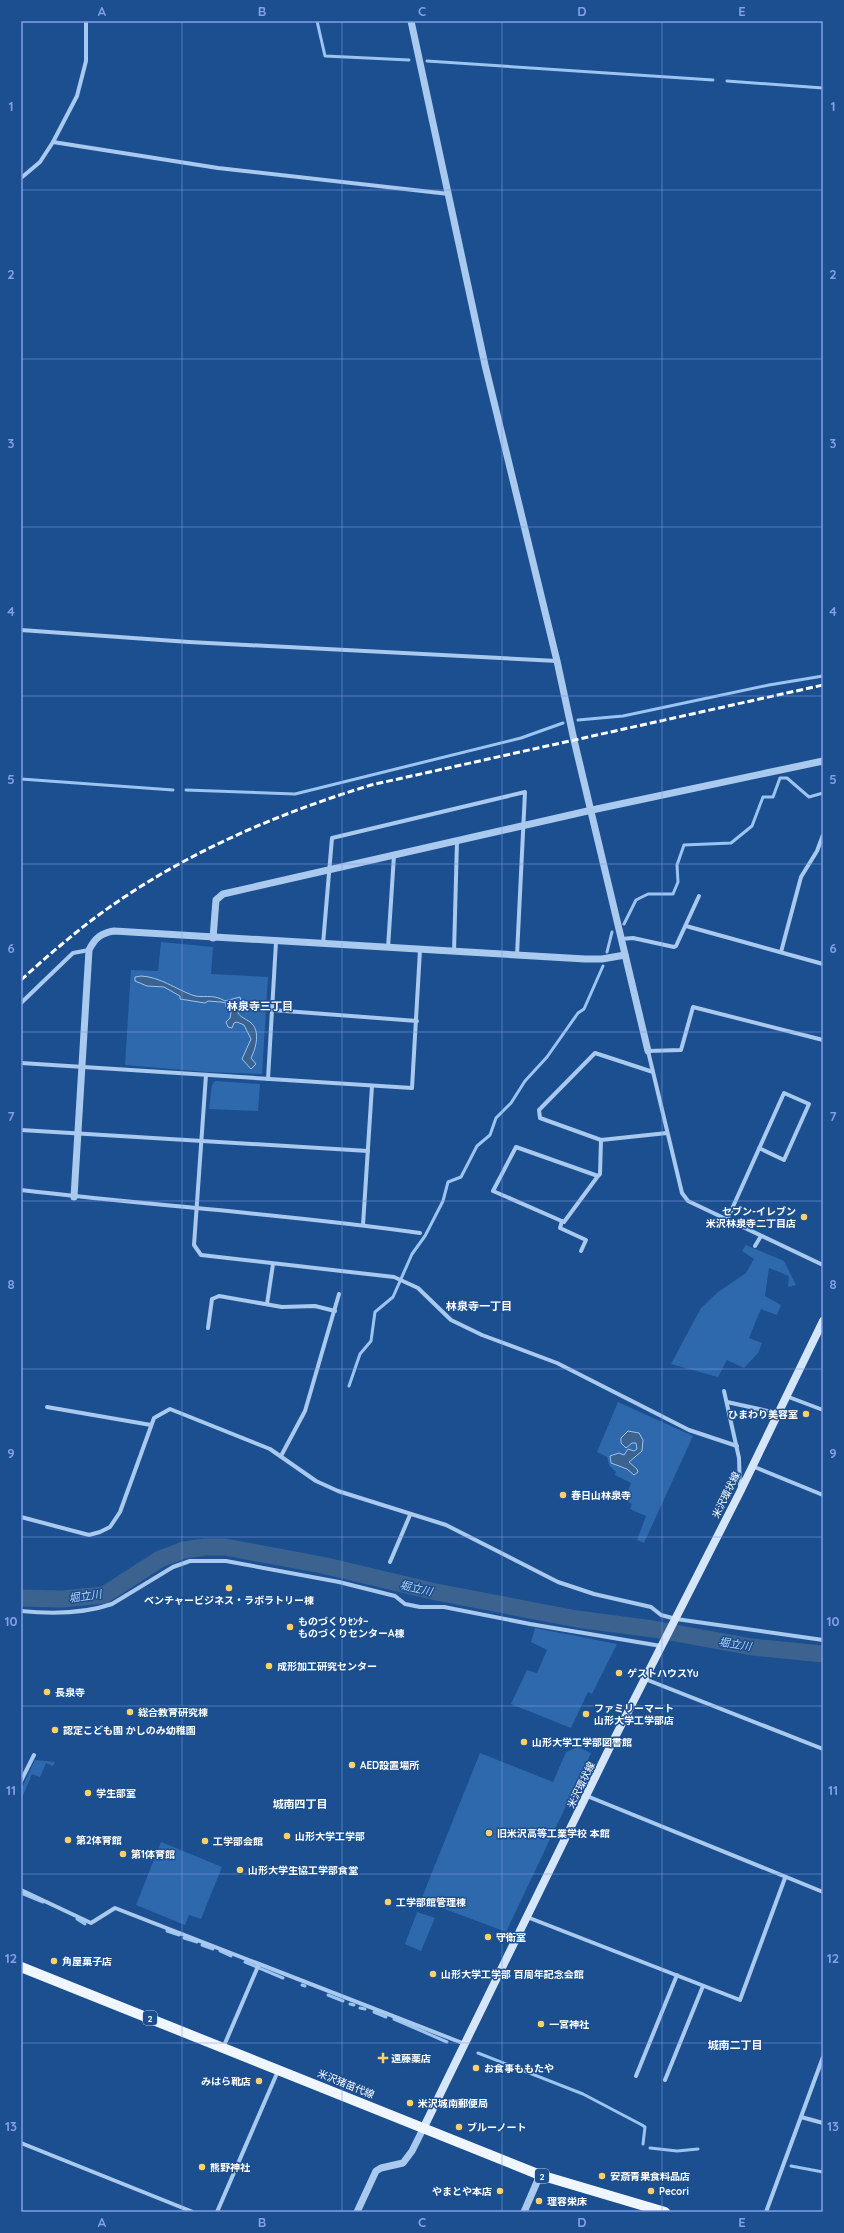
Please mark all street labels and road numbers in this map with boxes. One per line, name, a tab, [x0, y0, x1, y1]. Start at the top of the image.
street label: 米沢環状線	[709, 1470, 743, 1520]
street label: 米沢環状線	[564, 1760, 598, 1810]
road number: 2	[143, 2011, 157, 2025]
street label: 米沢猪苗代線	[316, 2067, 376, 2101]
road number: 2	[535, 2169, 549, 2183]

